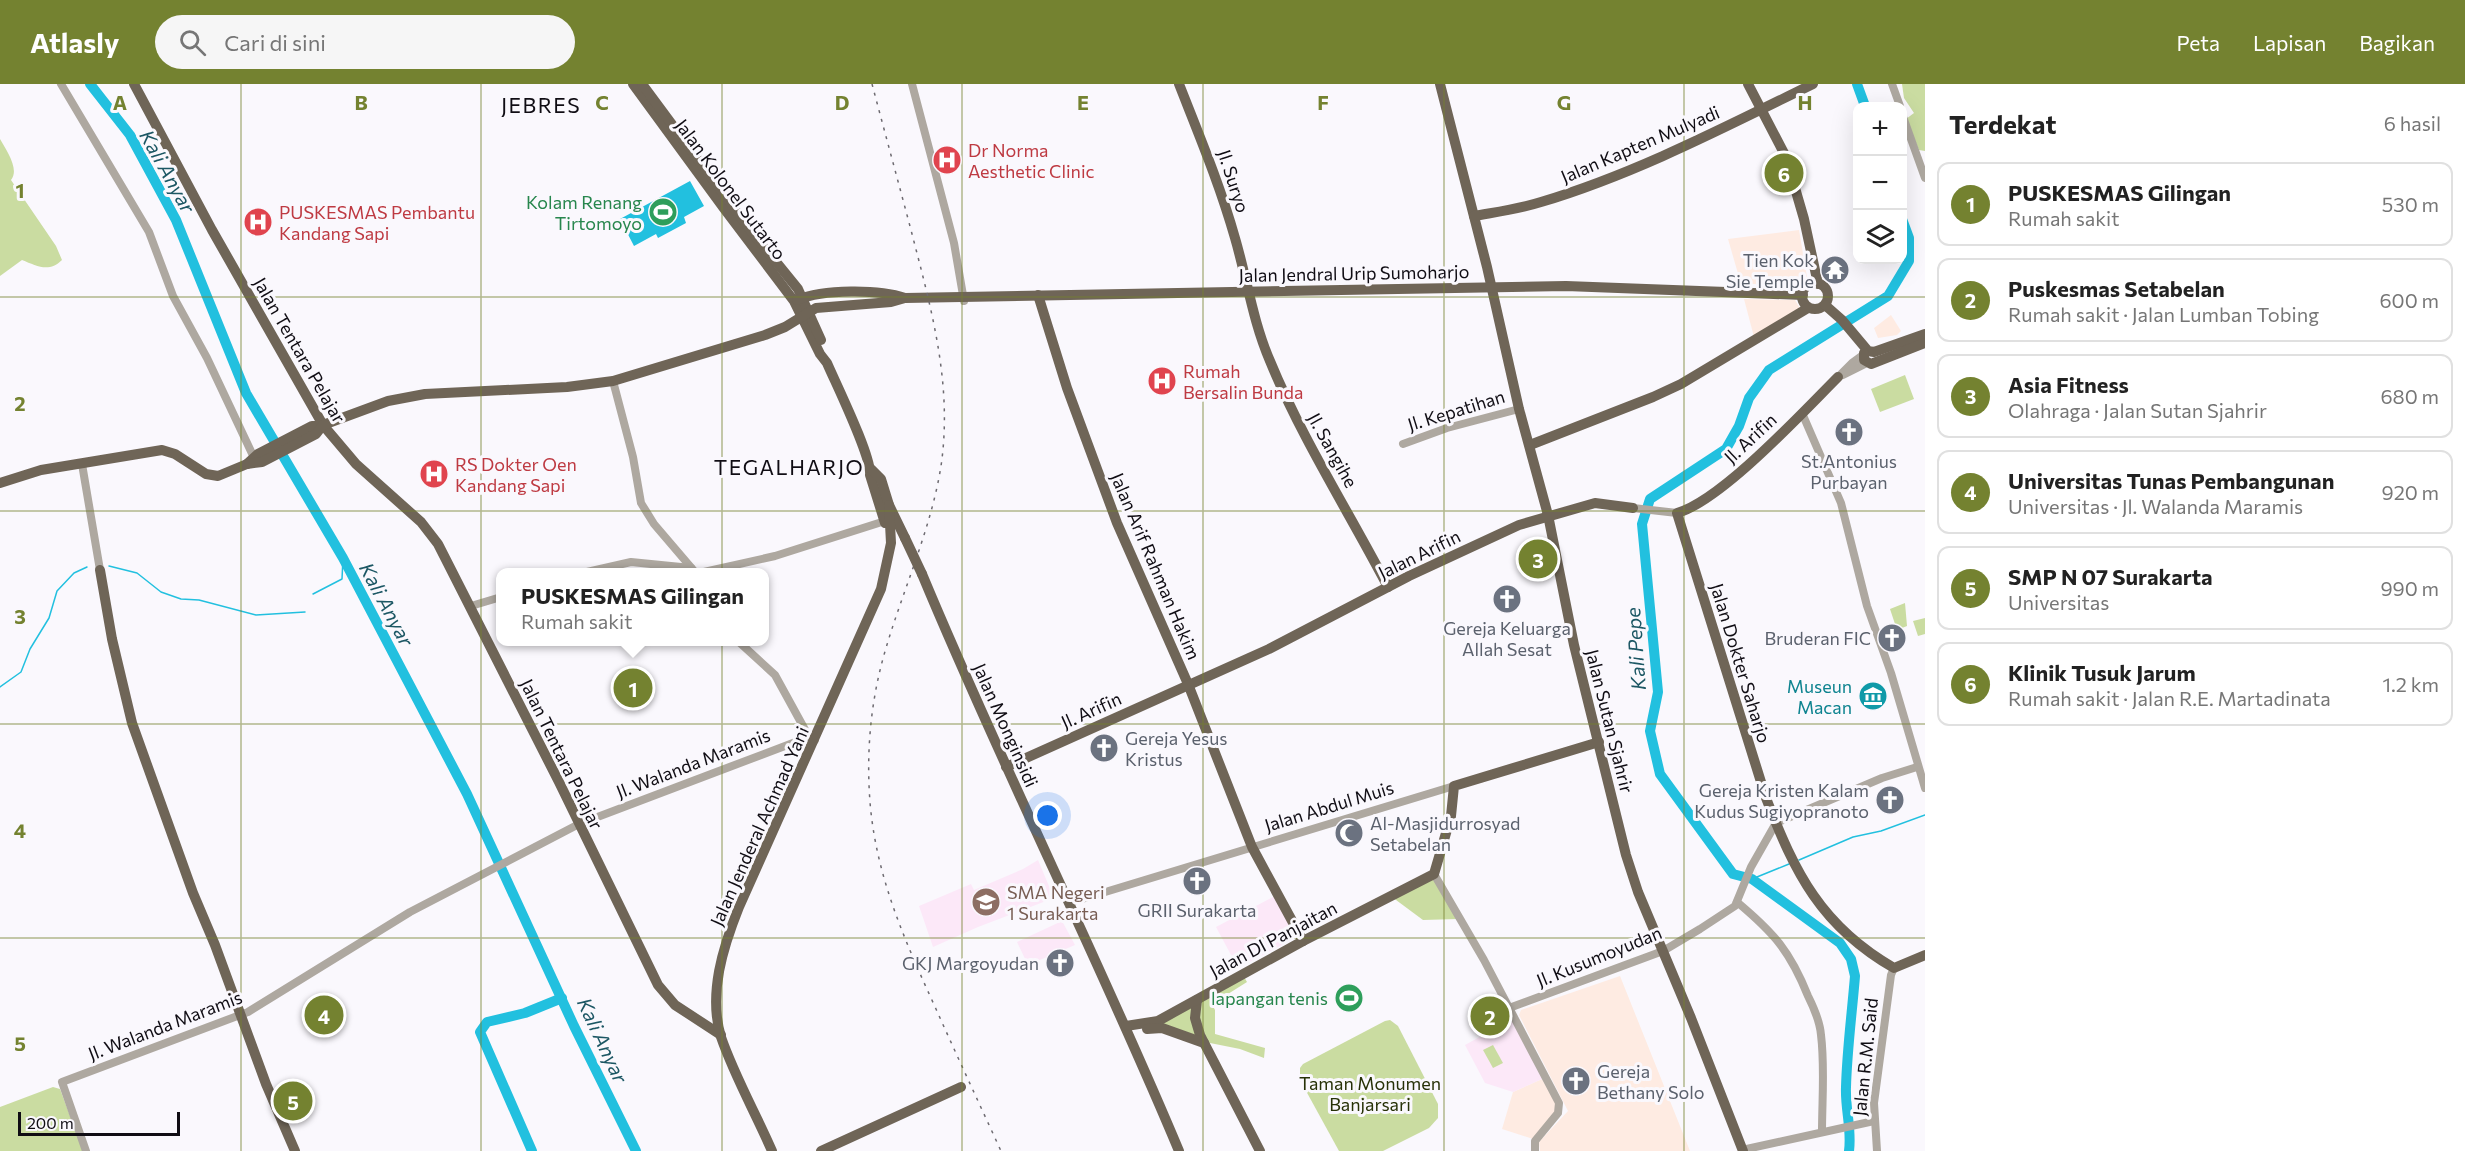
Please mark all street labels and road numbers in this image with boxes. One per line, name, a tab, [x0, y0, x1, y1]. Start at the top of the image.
street label: Jalan Kapten Mulyadi	[1557, 101, 1723, 187]
street label: Jalan Kolonel Sutarto	[671, 114, 791, 264]
street label: Jl. Suryo	[1213, 147, 1255, 215]
street label: Jalan Jendral Urip Sumoharjo	[1238, 260, 1470, 286]
street label: Jalan Tentara Pelajar	[249, 273, 351, 427]
street label: Jl. Kepatihan	[1405, 385, 1507, 435]
street label: Jl. Arifin	[1719, 408, 1781, 468]
street label: Jl. Sangihe	[1304, 409, 1362, 491]
street label: Jalan Arif Rahman Hakim	[1107, 469, 1205, 663]
street label: Jalan Arifin	[1374, 525, 1464, 583]
street label: Jalan Dokter Saharjo	[1706, 581, 1776, 745]
street label: Jalan Sutan Sjahrir	[1581, 647, 1639, 795]
street label: Jalan Monginsidi	[969, 660, 1043, 790]
street label: Jalan Tentara Pelajar	[516, 675, 608, 833]
street label: Jl. Arifin	[1057, 687, 1125, 733]
street label: Jl. Walanda Maramis	[613, 723, 773, 803]
street label: Jalan Jenderal Achmad Yani	[705, 723, 813, 929]
street label: Jalan Abdul Muis	[1262, 776, 1396, 836]
street label: Jalan DI Panjaitan	[1206, 896, 1340, 982]
street label: Jl. Kusumoyudan	[1533, 921, 1665, 991]
street label: Jl. Walanda Maramis	[85, 985, 245, 1065]
street label: Jalan R.M. Said	[1848, 997, 1882, 1117]

